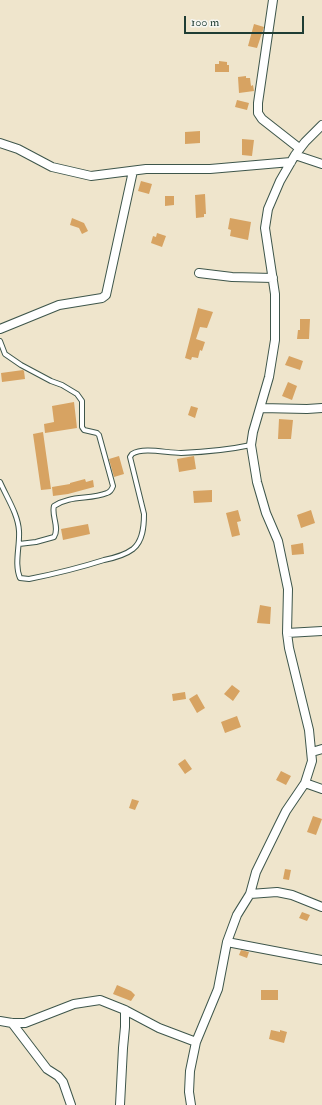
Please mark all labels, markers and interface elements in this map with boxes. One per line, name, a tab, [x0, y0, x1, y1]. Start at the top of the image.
scale bar	[186, 8, 306, 34]
text: 100 m	[191, 15, 219, 30]

